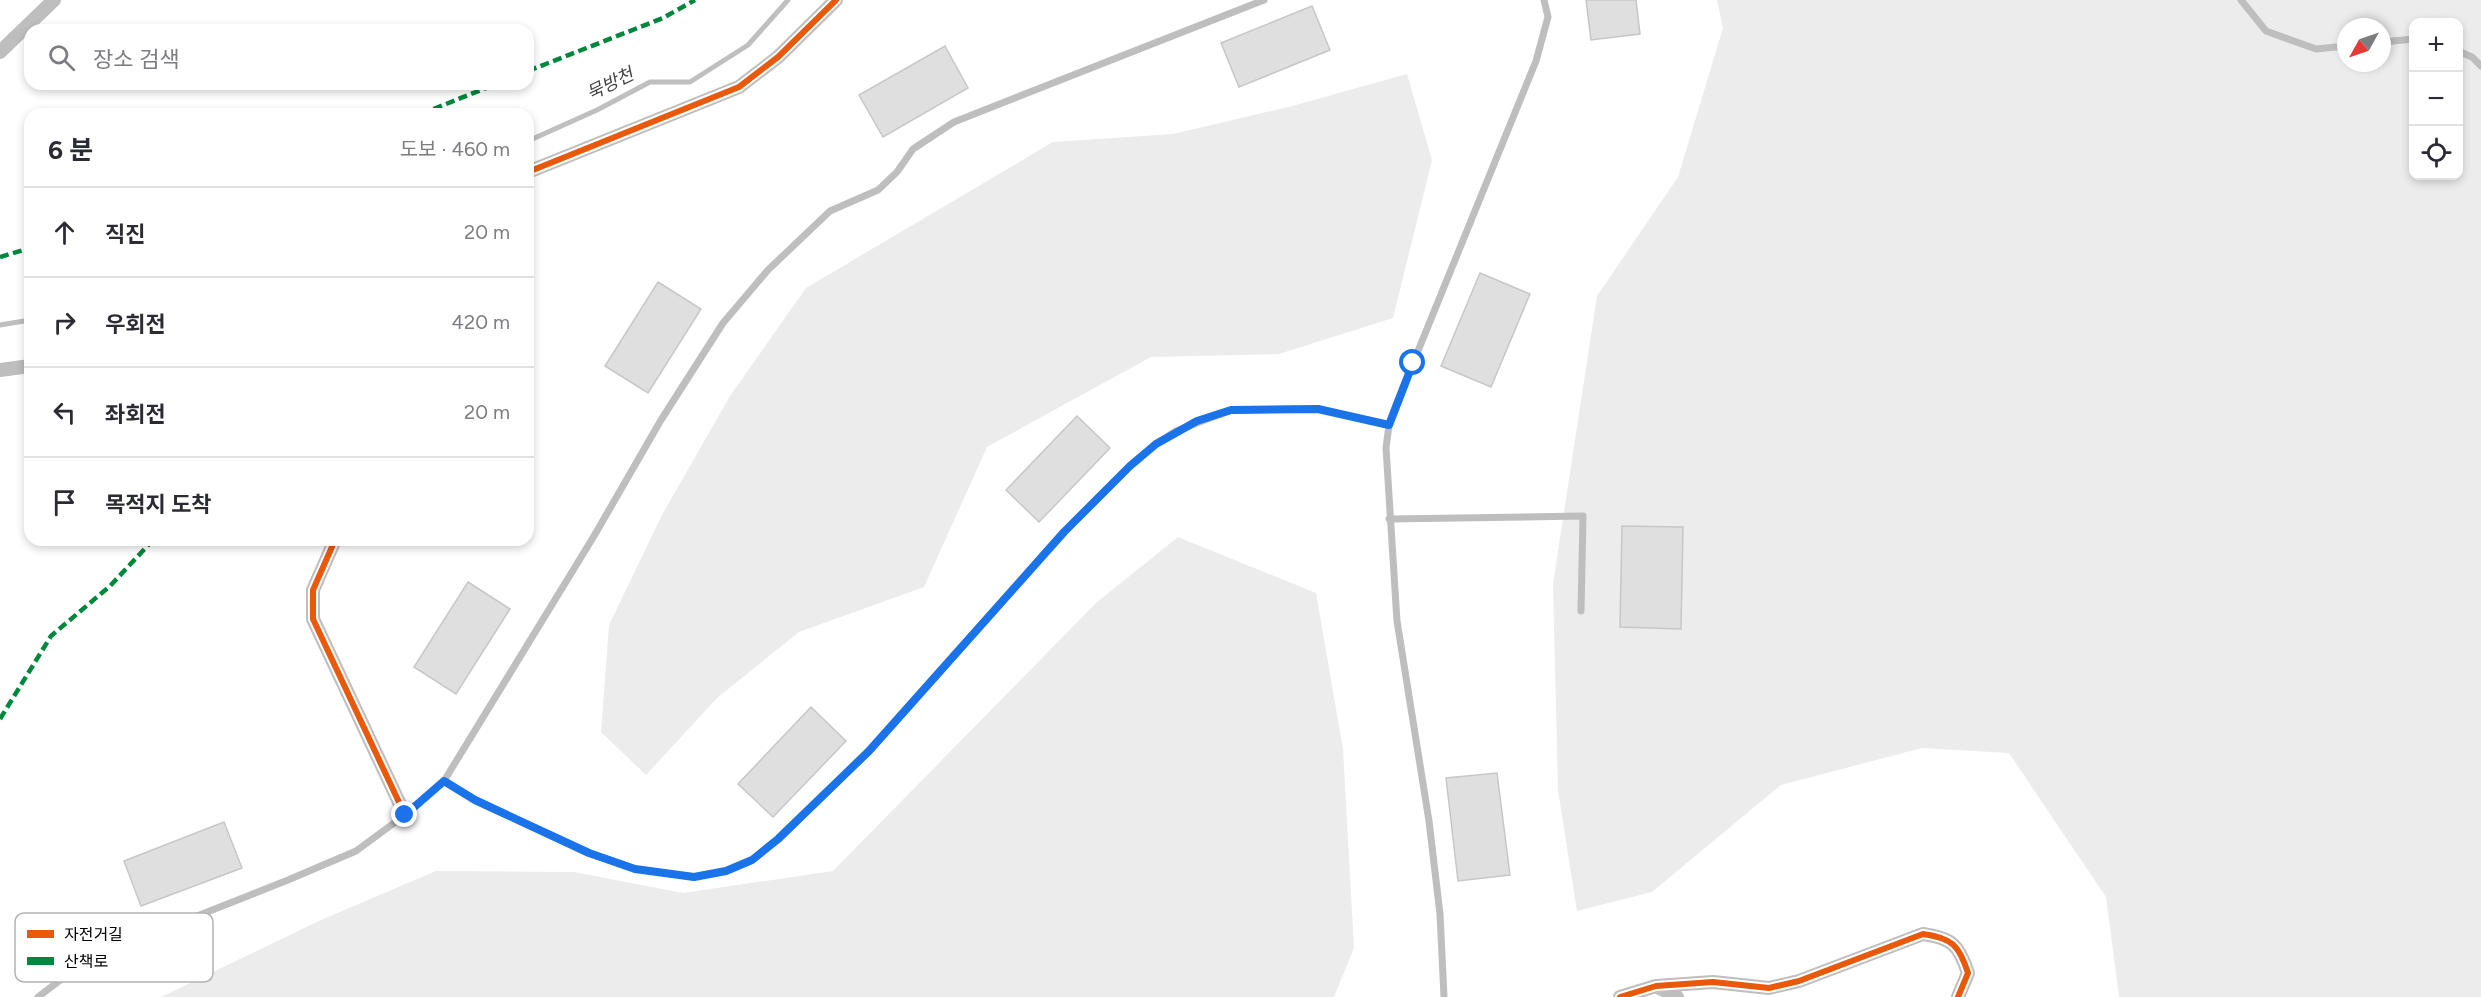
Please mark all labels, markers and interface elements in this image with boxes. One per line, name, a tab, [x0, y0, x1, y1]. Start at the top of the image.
north arrow	[2337, 18, 2391, 72]
map controls	[2409, 18, 2463, 180]
button: +	[2409, 18, 2463, 72]
search box	[24, 24, 534, 90]
icon: search	[45, 41, 78, 74]
text: 장소 검색	[93, 46, 179, 73]
water label: 묵방천	[583, 62, 639, 105]
button: −	[2409, 72, 2463, 126]
button: locate	[2409, 126, 2463, 180]
text: 6 분	[48, 134, 93, 166]
text: 도보 · 460 m	[400, 137, 510, 161]
icon: ahead	[48, 216, 81, 249]
text: 20 m	[464, 220, 510, 244]
text: 직진	[105, 221, 145, 248]
icon: right	[48, 306, 81, 339]
text: 420 m	[452, 310, 510, 334]
text: 우회전	[105, 311, 166, 338]
route start	[1399, 349, 1425, 375]
icon: left	[48, 396, 81, 429]
text: 20 m	[464, 400, 510, 424]
text: 좌회전	[105, 401, 166, 428]
icon: arrive	[48, 486, 81, 519]
text: 목적지 도착	[105, 491, 211, 518]
route end	[391, 801, 417, 827]
legend	[15, 913, 213, 982]
text: 자전거길	[64, 925, 123, 944]
text: 산책로	[64, 952, 108, 971]

